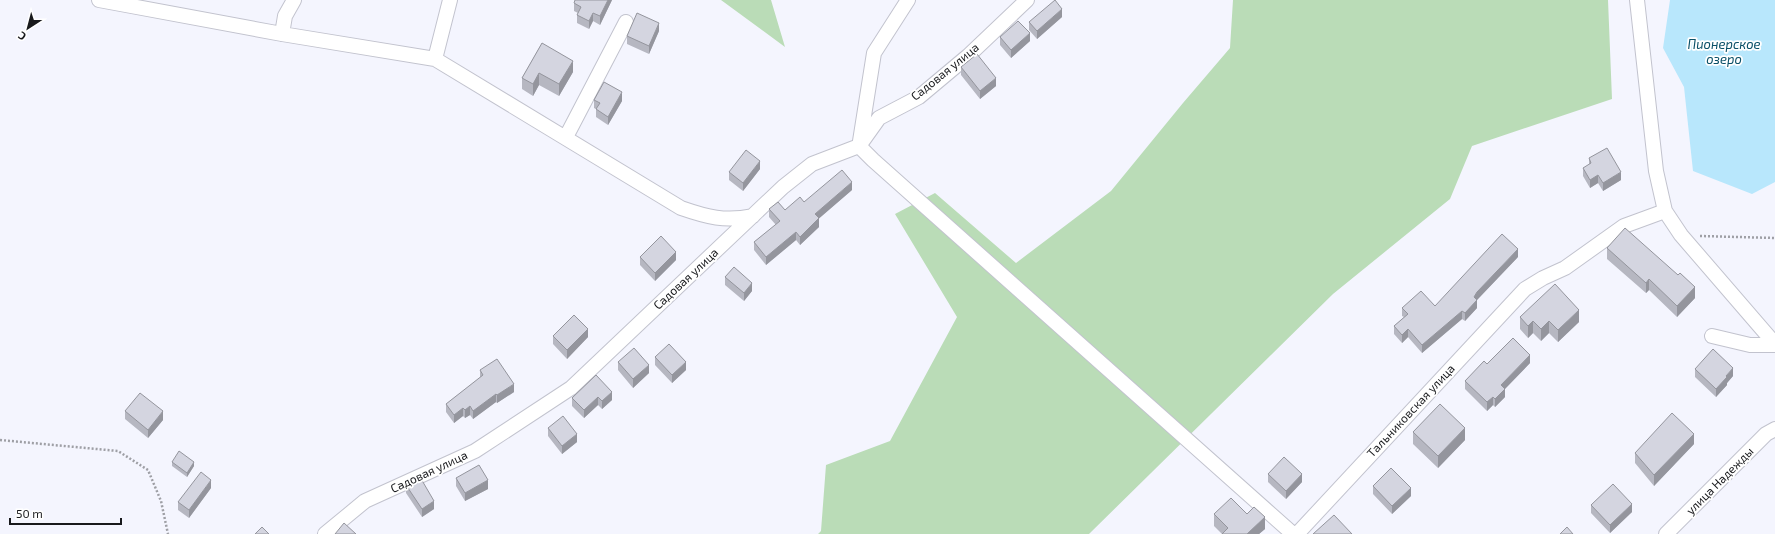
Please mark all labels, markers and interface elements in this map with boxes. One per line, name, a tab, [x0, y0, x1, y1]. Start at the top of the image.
north arrow	[8, 8, 48, 48]
text: С	[15, 29, 28, 44]
water label: Пионерское озеро	[1687, 36, 1761, 67]
street label: Садовая улица	[908, 40, 982, 104]
street label: Садовая улица	[650, 245, 721, 313]
street label: Тальниковская улица	[1364, 361, 1458, 460]
street label: улица Надежды	[1683, 444, 1757, 518]
street label: Садовая улица	[388, 447, 470, 496]
scale bar	[10, 500, 121, 526]
text: 50 m	[16, 506, 43, 520]

